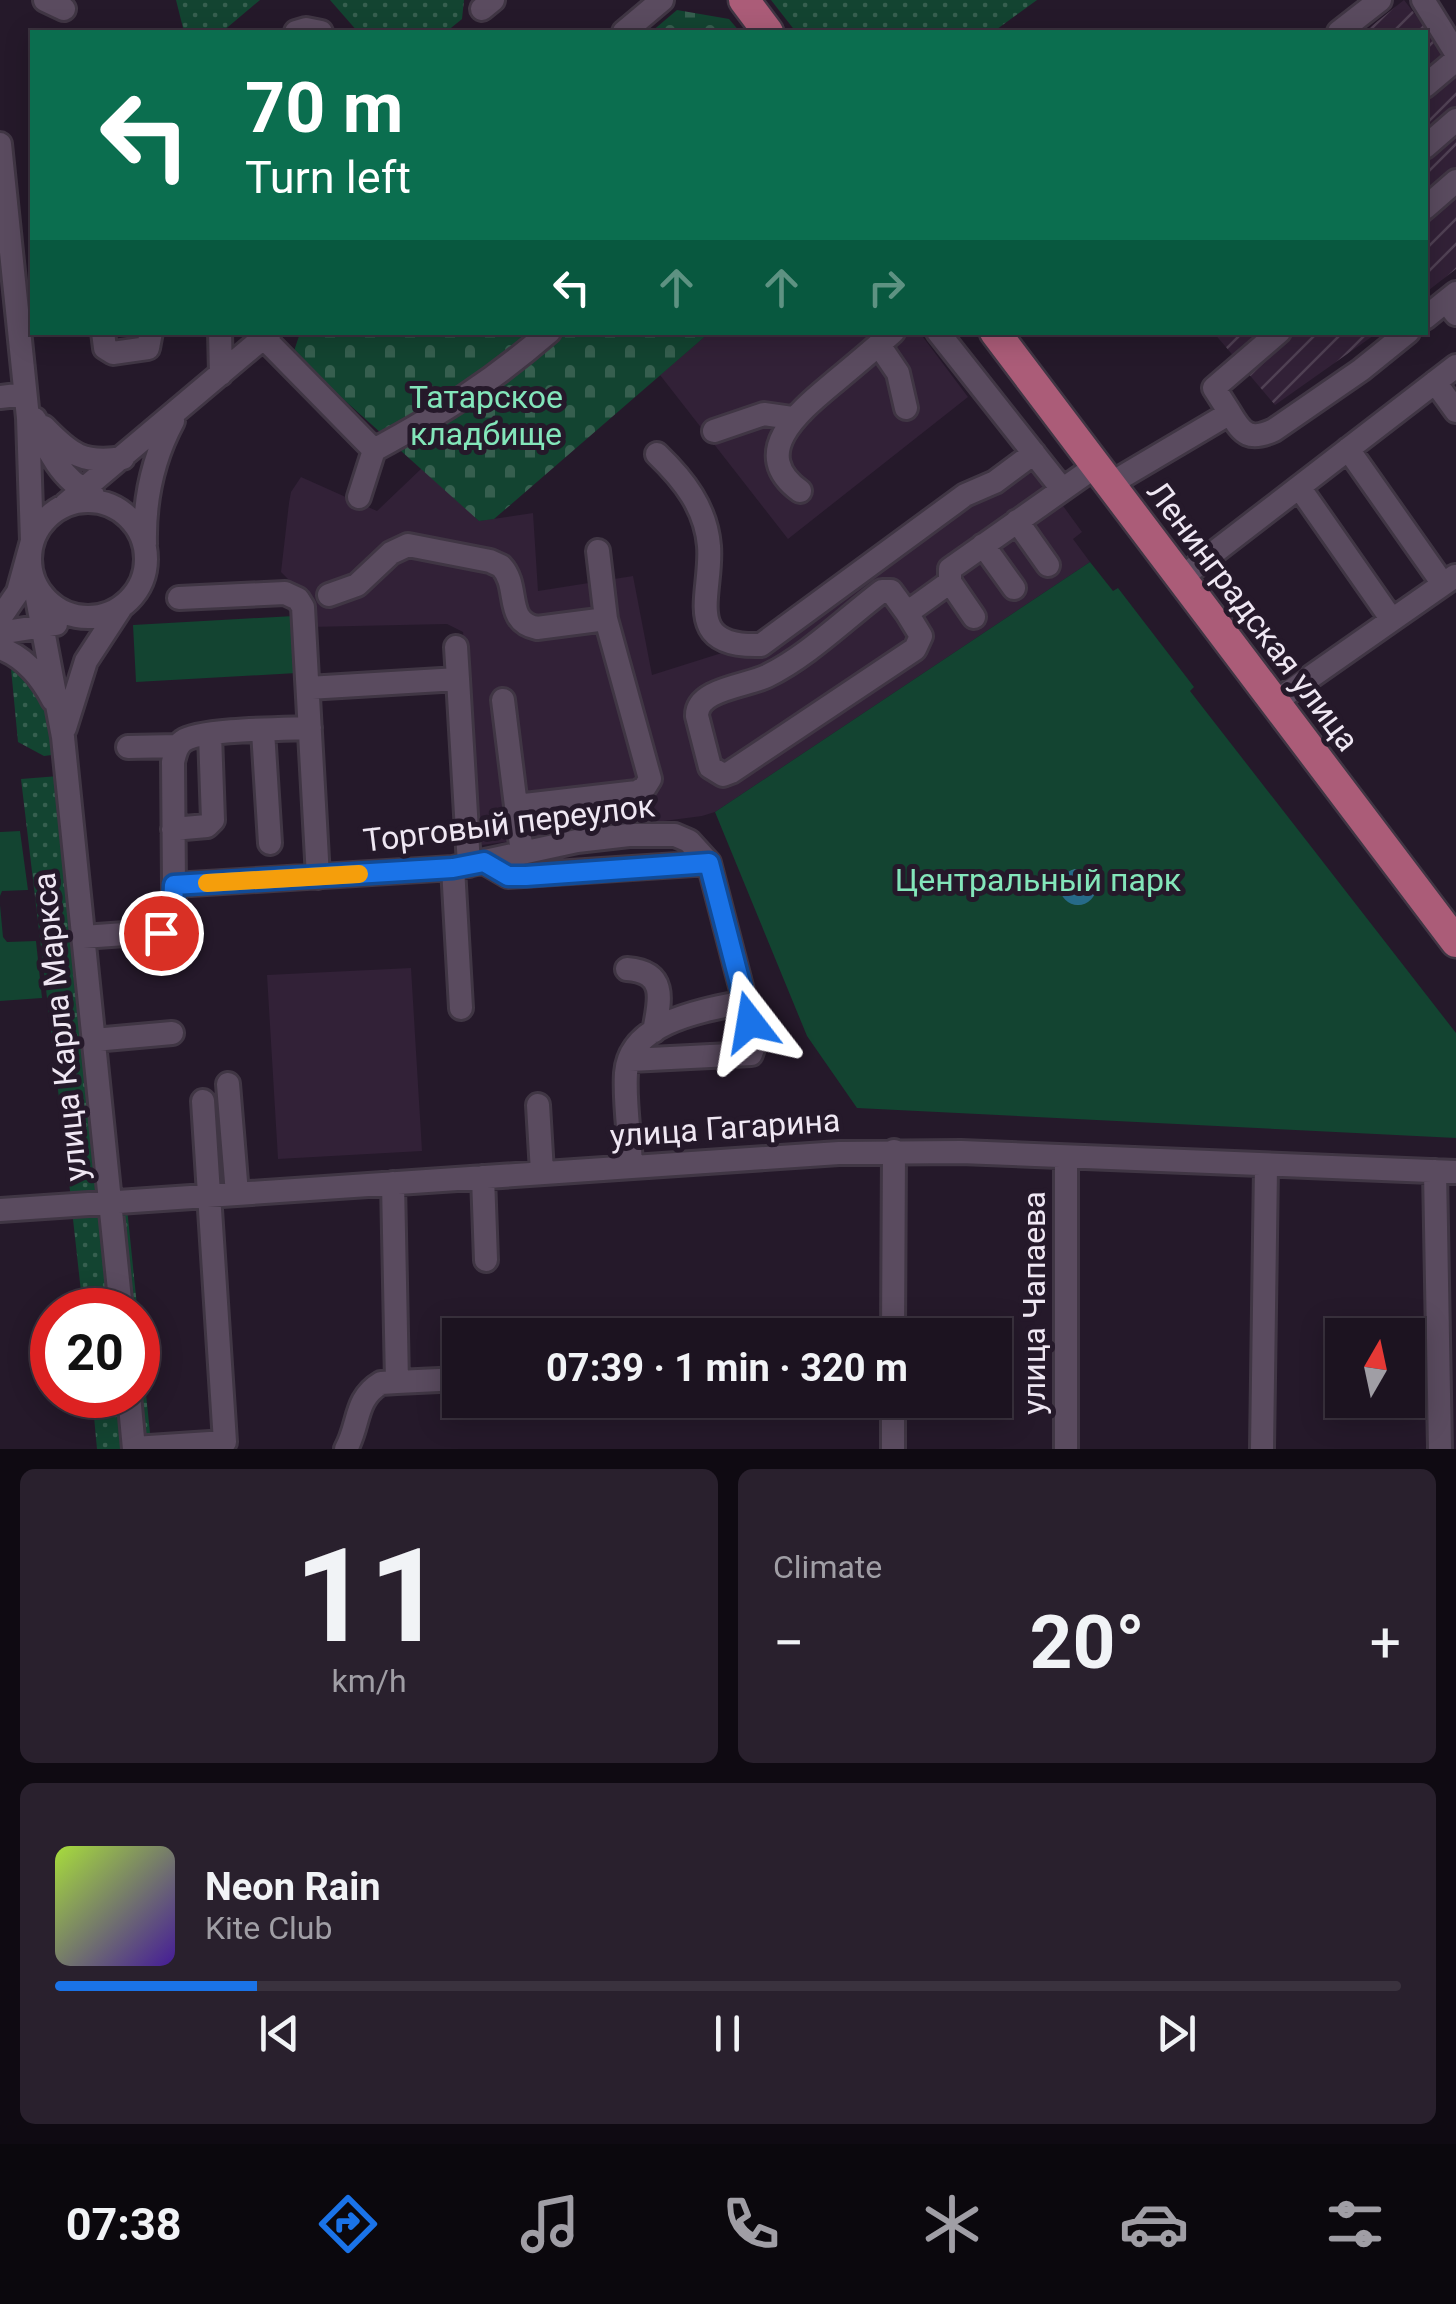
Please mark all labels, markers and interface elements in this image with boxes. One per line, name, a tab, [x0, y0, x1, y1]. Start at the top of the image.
text: 70 m	[245, 67, 403, 149]
icon: left	[80, 70, 210, 200]
text: Turn left	[245, 151, 411, 204]
icon: left	[544, 260, 599, 315]
icon: ahead	[649, 260, 704, 315]
icon: ahead	[754, 260, 809, 315]
icon: right	[859, 260, 914, 315]
park label: Татарское кладбище	[409, 378, 563, 453]
street label: Ленинградская улица	[1139, 474, 1367, 758]
street label: Торговый переулок	[361, 786, 657, 860]
park label: Центральный парк	[895, 861, 1181, 899]
street label: улица Карла Маркса	[25, 871, 95, 1183]
pin	[119, 891, 204, 976]
icon: arrive	[134, 906, 189, 961]
position arrow	[698, 970, 802, 1074]
street label: улица Гагарина	[609, 1101, 841, 1155]
street label: улица Чапаева	[1015, 1191, 1053, 1415]
speed limit sign: 20	[30, 1288, 160, 1418]
north arrow	[1325, 1318, 1425, 1418]
map controls	[1325, 1318, 1425, 1418]
text: 07:39 · 1 min · 320 m	[546, 1346, 908, 1390]
text: 11	[294, 1520, 444, 1673]
text: Climate	[773, 1548, 882, 1586]
text: 20°	[1029, 1598, 1145, 1686]
text: −	[773, 1611, 804, 1675]
text: +	[1370, 1611, 1401, 1675]
text: km/h	[331, 1662, 407, 1700]
text: Neon Rain	[205, 1865, 381, 1909]
text: Kite Club	[205, 1909, 332, 1947]
icon: previous	[252, 2006, 307, 2061]
icon: pause	[700, 2006, 755, 2061]
icon: next	[1149, 2006, 1204, 2061]
icon: directions	[313, 2189, 383, 2259]
icon: music	[515, 2189, 585, 2259]
icon: phone	[716, 2189, 786, 2259]
icon: climate	[917, 2189, 987, 2259]
icon: car	[1119, 2189, 1189, 2259]
icon: filters	[1320, 2189, 1390, 2259]
text: 07:38	[66, 2198, 182, 2251]

